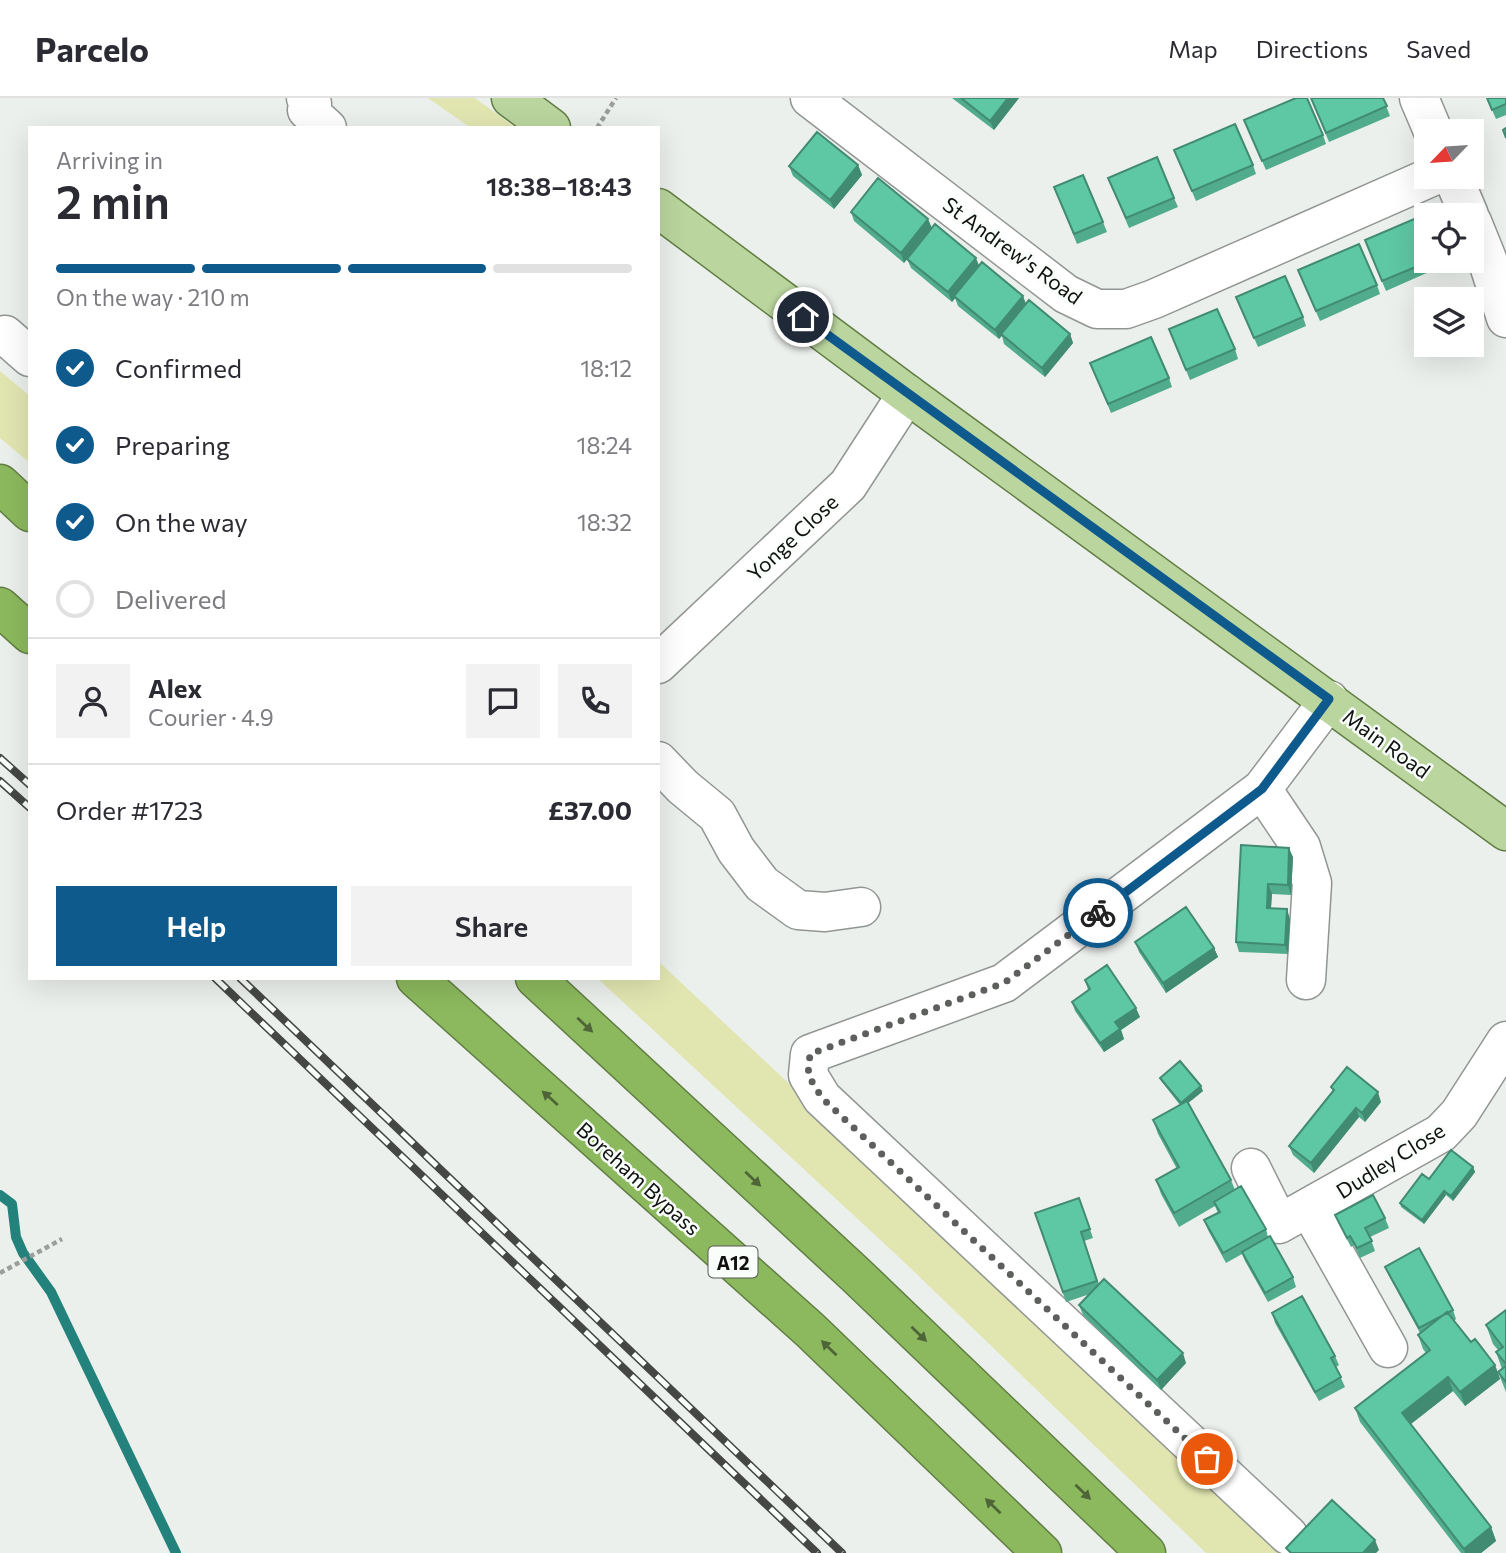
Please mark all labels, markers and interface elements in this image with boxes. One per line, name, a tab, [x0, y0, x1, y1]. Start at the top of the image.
text: Parcelo	[35, 28, 149, 69]
text: Map	[1168, 34, 1218, 63]
text: Directions	[1256, 34, 1368, 63]
text: Saved	[1406, 34, 1471, 63]
north arrow	[1414, 119, 1484, 189]
map controls	[1414, 119, 1484, 357]
text: Arriving in	[56, 146, 163, 174]
text: 18:38–18:43	[486, 170, 632, 201]
text: 2 min	[56, 172, 170, 228]
street label: St Andrew's Road	[939, 191, 1087, 309]
button: locate	[1414, 203, 1484, 273]
text: On the way · 210 m	[56, 283, 250, 311]
pin	[773, 287, 833, 347]
button: layers	[1414, 287, 1484, 357]
icon: home	[784, 298, 822, 336]
icon: check	[56, 349, 94, 387]
text: Confirmed	[115, 352, 242, 383]
text: 18:12	[580, 354, 632, 382]
icon: check	[56, 426, 94, 464]
text: Preparing	[115, 429, 230, 460]
text: 18:24	[577, 431, 632, 459]
street label: Yonge Close	[741, 489, 843, 585]
icon: check	[56, 503, 94, 541]
text: On the way	[115, 506, 248, 537]
text: 18:32	[577, 508, 632, 536]
text: Delivered	[115, 583, 226, 614]
button: person	[56, 664, 130, 738]
button: chat	[466, 664, 540, 738]
button: phone	[558, 664, 632, 738]
text: Alex	[148, 672, 202, 703]
text: Courier · 4.9	[148, 703, 274, 731]
street label: Main Road	[1339, 703, 1435, 783]
text: Order #1723	[56, 794, 203, 825]
text: £37.00	[548, 794, 632, 825]
courier	[1063, 878, 1133, 948]
button: Help	[56, 886, 337, 966]
button: Share	[351, 886, 632, 966]
icon: bike	[1079, 894, 1117, 932]
one-way arrow	[576, 1016, 593, 1032]
one-way arrow	[541, 1090, 559, 1106]
street label: Boreham Bypass	[572, 1116, 706, 1240]
street label: Dudley Close	[1331, 1117, 1449, 1203]
one-way arrow	[744, 1171, 762, 1187]
road number: A12	[708, 1246, 758, 1278]
one-way arrow	[910, 1326, 927, 1343]
one-way arrow	[820, 1340, 837, 1357]
pin	[1177, 1429, 1237, 1489]
icon: bag	[1188, 1440, 1226, 1478]
one-way arrow	[1074, 1483, 1091, 1499]
one-way arrow	[985, 1498, 1002, 1514]

